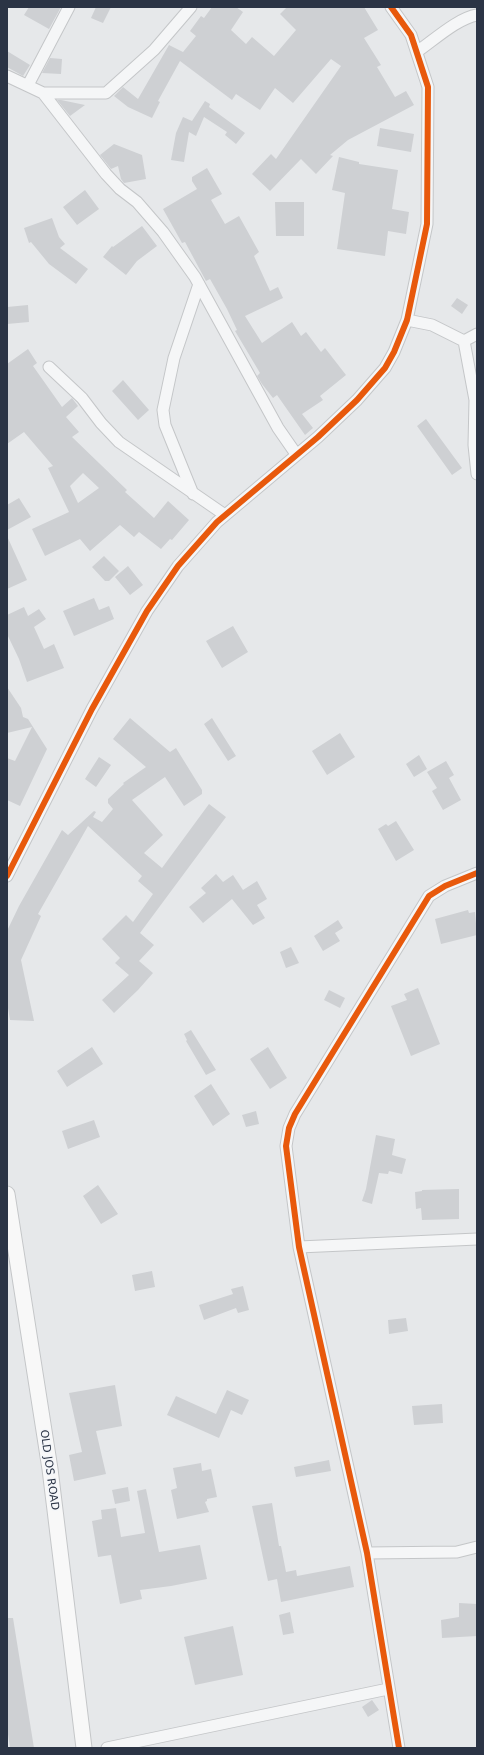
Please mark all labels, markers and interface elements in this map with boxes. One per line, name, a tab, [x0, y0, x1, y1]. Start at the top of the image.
street label: OLD JOS ROAD	[37, 1429, 61, 1511]

